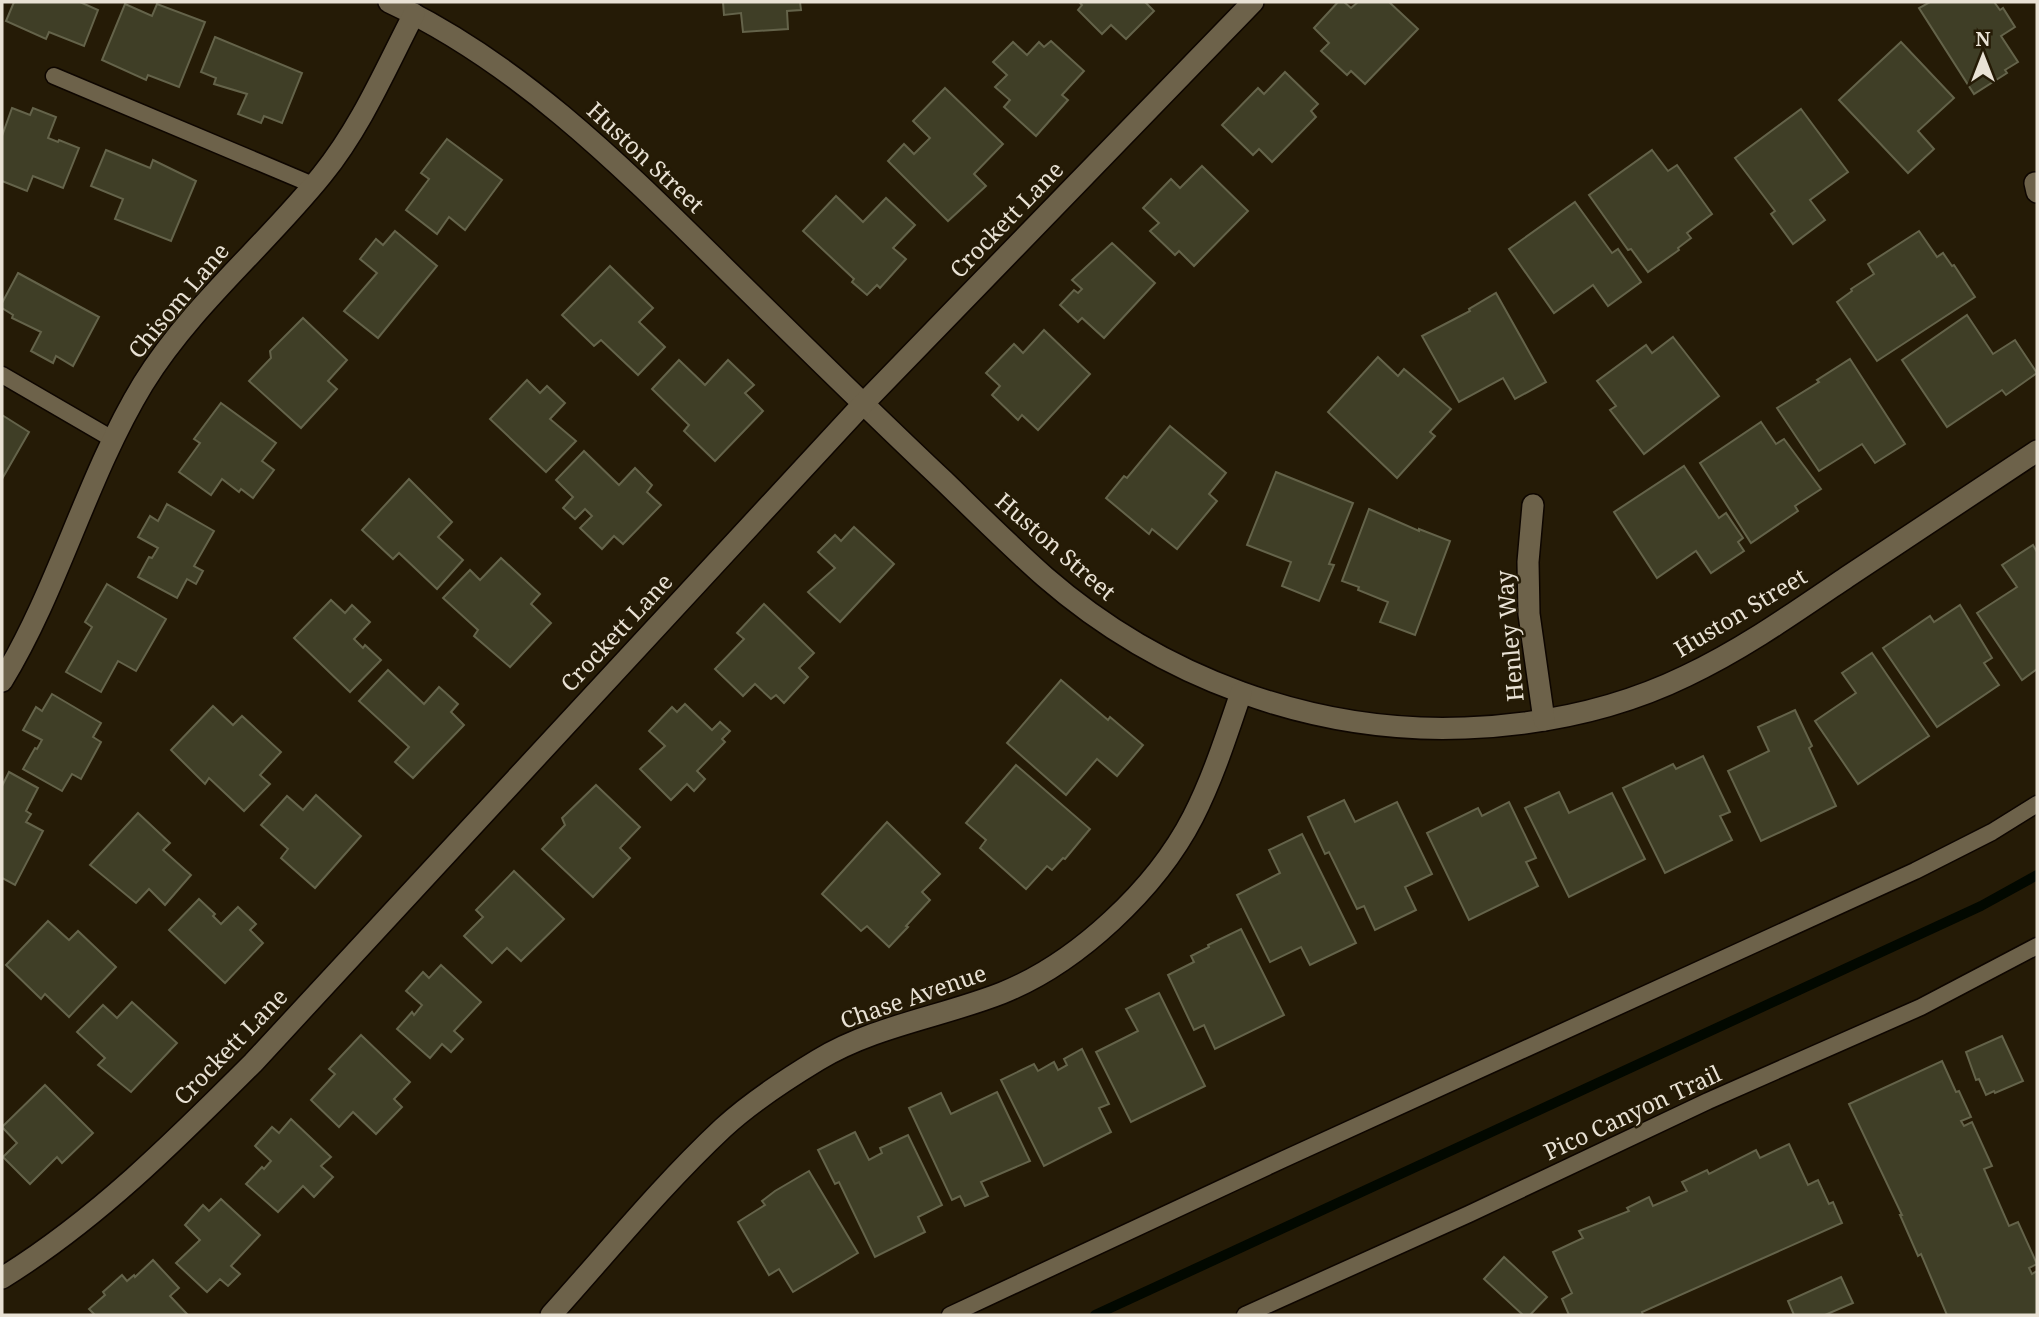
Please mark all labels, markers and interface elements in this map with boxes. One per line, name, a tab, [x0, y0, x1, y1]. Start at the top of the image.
north arrow	[1948, 21, 2018, 91]
text: N	[1976, 26, 1991, 52]
street label: Huston Street	[580, 94, 712, 220]
street label: Crockett Lane	[942, 153, 1070, 285]
street label: Chisom Lane	[120, 235, 236, 365]
street label: Huston Street	[989, 485, 1123, 607]
street label: Huston Street	[1668, 560, 1812, 664]
street label: Crockett Lane	[553, 566, 679, 698]
street label: Henley Way	[1487, 569, 1531, 703]
street label: Chase Avenue	[836, 956, 990, 1036]
street label: Crockett Lane	[166, 980, 294, 1112]
street label: Pico Canyon Trail	[1538, 1057, 1726, 1167]

